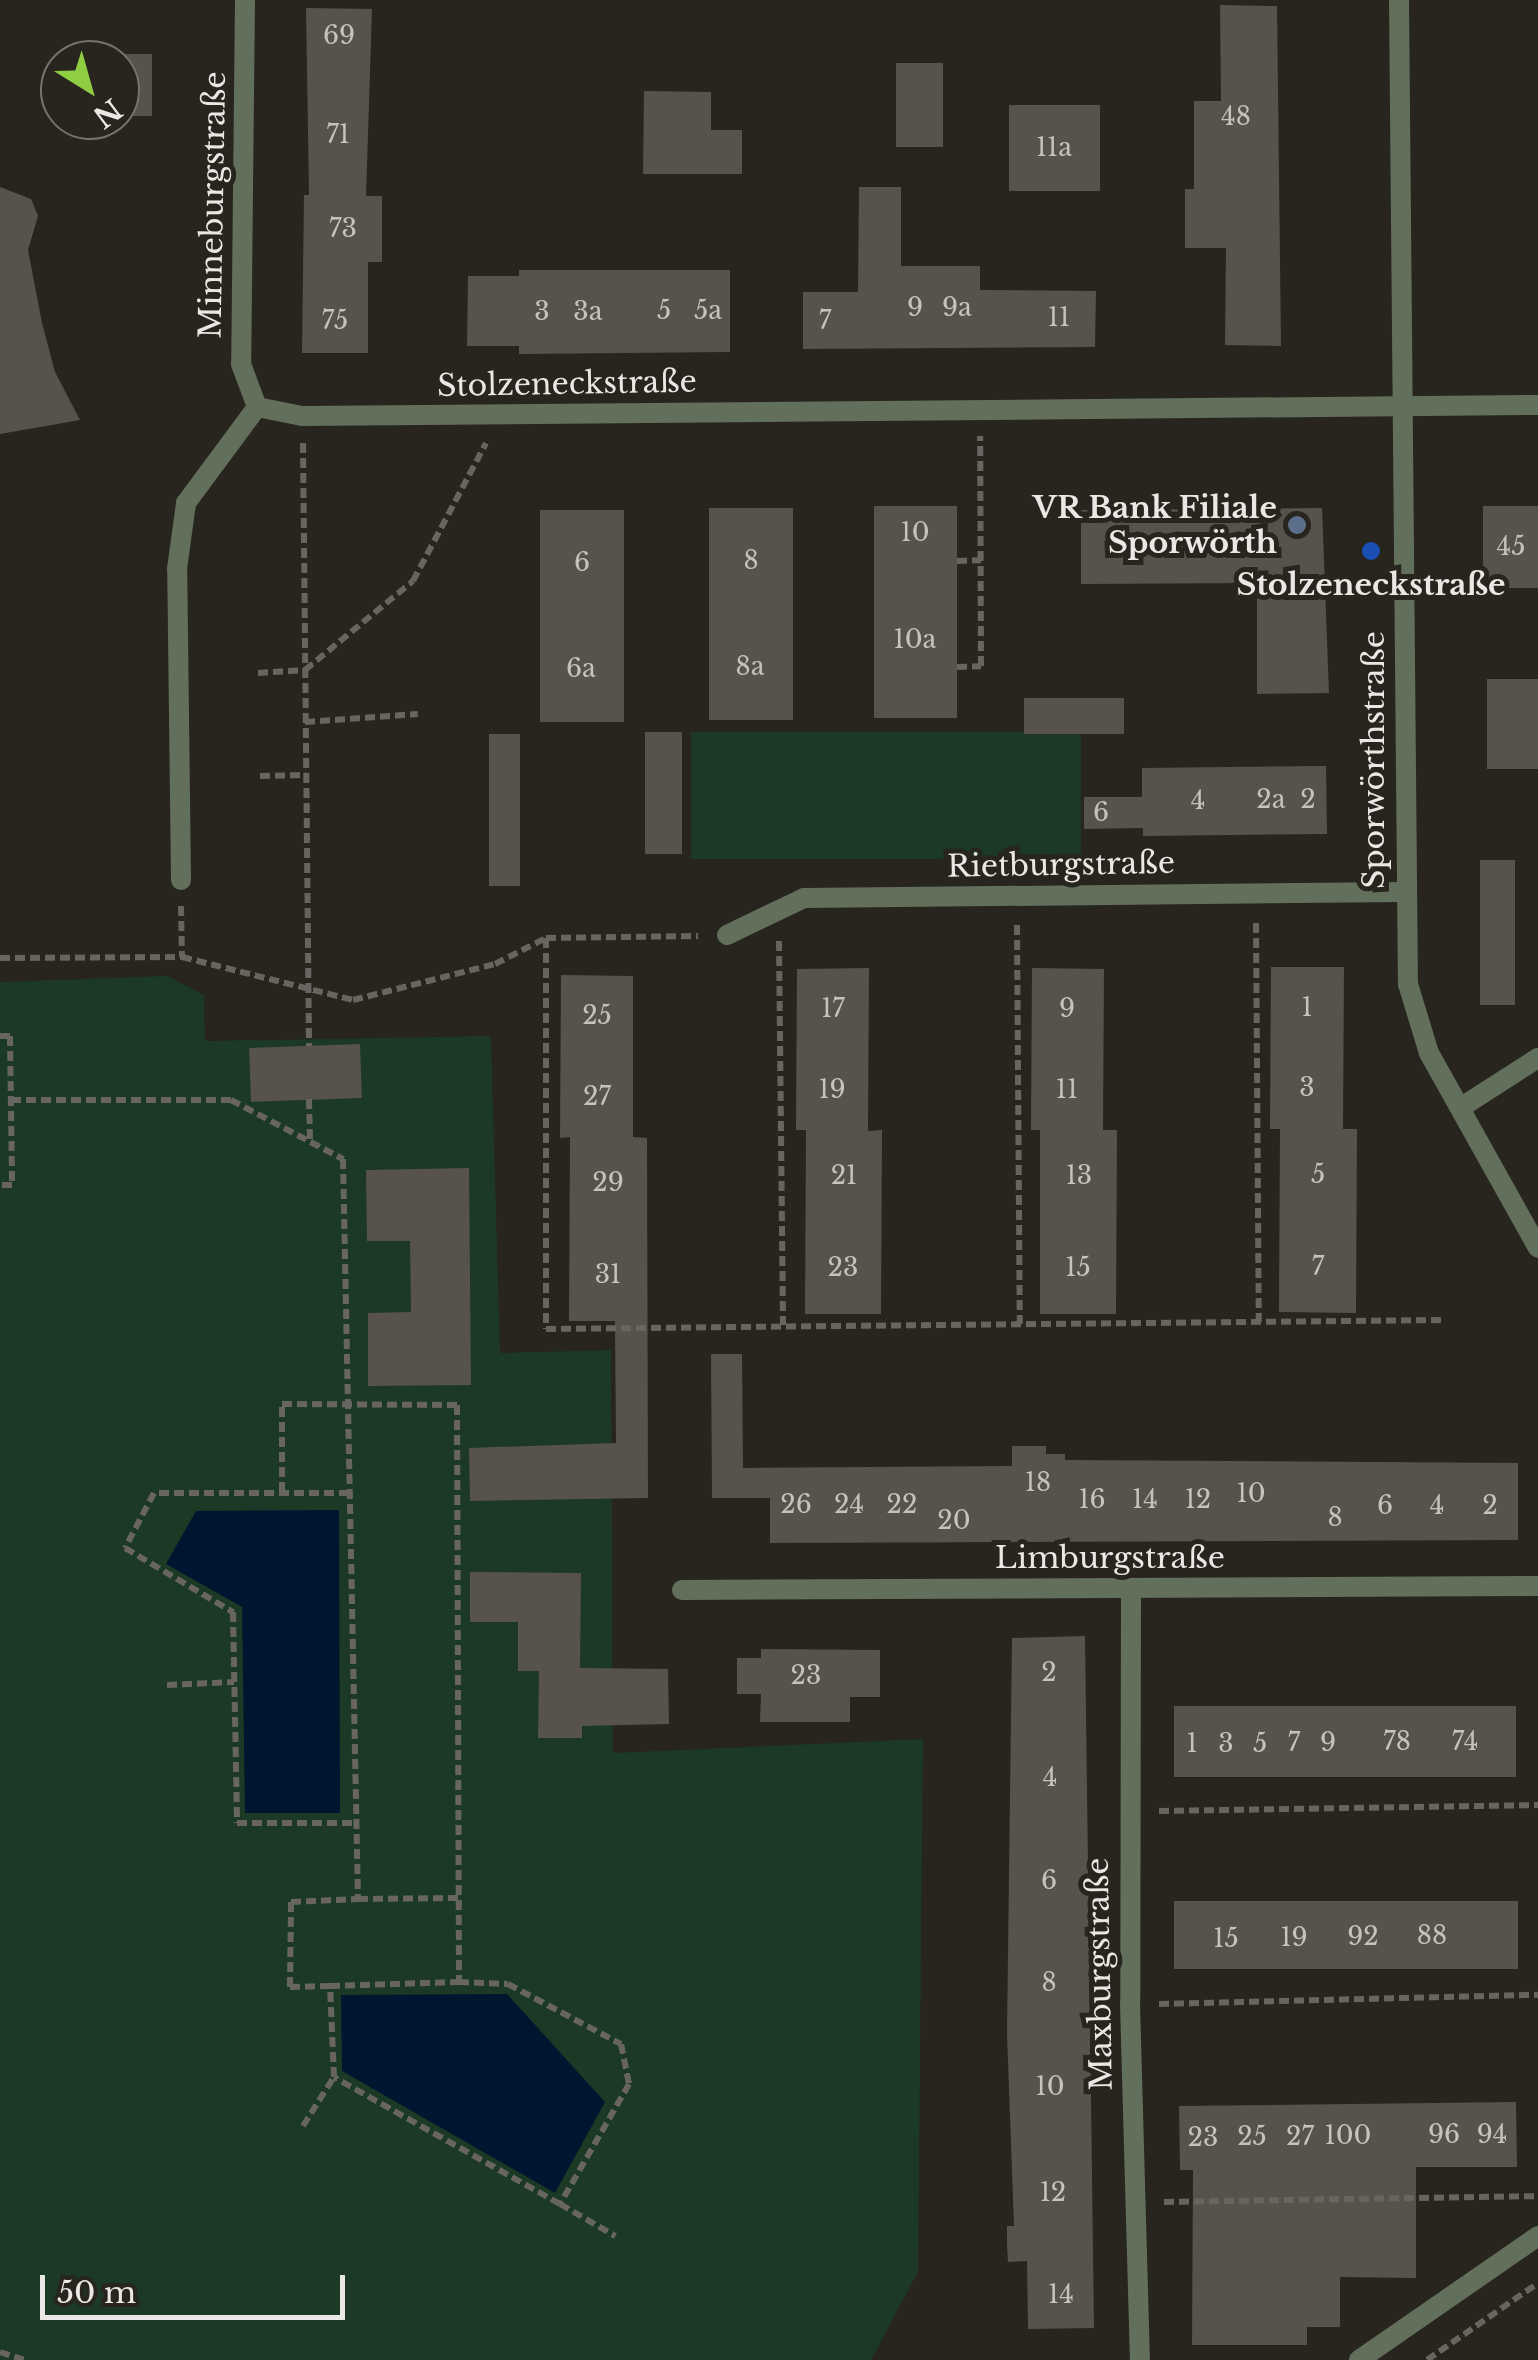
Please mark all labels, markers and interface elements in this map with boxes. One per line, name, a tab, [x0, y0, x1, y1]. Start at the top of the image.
house number: 69	[323, 21, 355, 51]
north arrow	[40, 40, 140, 140]
street label: Minneburgstraße	[193, 71, 233, 339]
text: N	[86, 91, 128, 135]
house number: 48	[1221, 102, 1251, 132]
house number: 71	[326, 120, 350, 150]
house number: 11a	[1036, 133, 1072, 163]
house number: 73	[329, 214, 357, 244]
house number: 9	[907, 293, 923, 323]
house number: 9a	[942, 293, 972, 323]
house number: 5	[657, 296, 671, 326]
house number: 5a	[694, 296, 722, 326]
house number: 3	[534, 297, 550, 327]
house number: 3a	[573, 297, 603, 327]
house number: 11	[1048, 303, 1070, 333]
house number: 75	[322, 306, 348, 336]
house number: 7	[819, 306, 831, 336]
street label: Stolzeneckstraße	[437, 364, 697, 404]
place label: VR Bank Filiale Sporwörth	[1031, 490, 1277, 560]
marker: VR Bank Filiale Sporwörth	[1286, 514, 1308, 536]
house number: 10	[901, 518, 929, 548]
house number: 45	[1497, 532, 1525, 562]
marker: Stolzeneckstraße	[1360, 540, 1382, 562]
house number: 8	[743, 546, 759, 576]
house number: 6	[574, 548, 590, 578]
place label: Stolzeneckstraße	[1237, 567, 1505, 603]
house number: 10a	[894, 625, 936, 655]
street label: Sporwörthstraße	[1356, 631, 1392, 889]
house number: 8a	[736, 652, 764, 682]
house number: 6a	[566, 654, 596, 684]
house number: 2a	[1256, 785, 1286, 815]
house number: 2	[1300, 785, 1316, 815]
house number: 4	[1191, 786, 1205, 816]
house number: 6	[1093, 798, 1109, 828]
street label: Rietburgstraße	[947, 845, 1175, 885]
house number: 1	[1301, 993, 1313, 1023]
house number: 17	[821, 994, 845, 1024]
house number: 9	[1059, 994, 1075, 1024]
house number: 25	[582, 1001, 612, 1031]
house number: 3	[1299, 1073, 1315, 1103]
house number: 19	[818, 1075, 846, 1105]
house number: 11	[1056, 1075, 1078, 1105]
house number: 27	[583, 1082, 611, 1112]
house number: 5	[1311, 1160, 1325, 1190]
house number: 21	[831, 1161, 857, 1191]
house number: 13	[1066, 1161, 1092, 1191]
house number: 29	[592, 1168, 624, 1198]
house number: 7	[1312, 1252, 1324, 1282]
house number: 23	[828, 1253, 858, 1283]
house number: 15	[1065, 1253, 1091, 1283]
house number: 31	[595, 1260, 621, 1290]
house number: 18	[1025, 1468, 1051, 1498]
house number: 10	[1237, 1479, 1265, 1509]
house number: 16	[1078, 1485, 1106, 1515]
house number: 14	[1132, 1485, 1158, 1515]
house number: 12	[1185, 1485, 1211, 1515]
house number: 26	[780, 1490, 812, 1520]
house number: 24	[834, 1490, 864, 1520]
house number: 22	[887, 1490, 917, 1520]
house number: 6	[1377, 1491, 1393, 1521]
house number: 4	[1430, 1491, 1444, 1521]
house number: 2	[1482, 1491, 1498, 1521]
house number: 8	[1327, 1503, 1343, 1533]
house number: 20	[937, 1506, 971, 1536]
street label: Limburgstraße	[995, 1540, 1225, 1576]
house number: 2	[1041, 1658, 1057, 1688]
house number: 23	[791, 1661, 821, 1691]
house number: 78	[1383, 1727, 1411, 1757]
house number: 74	[1452, 1727, 1478, 1757]
house number: 7	[1288, 1728, 1300, 1758]
house number: 9	[1320, 1728, 1336, 1758]
house number: 1	[1186, 1729, 1198, 1759]
house number: 3	[1218, 1729, 1234, 1759]
house number: 5	[1253, 1729, 1267, 1759]
house number: 4	[1043, 1763, 1057, 1793]
street label: Maxburgstraße	[1080, 1857, 1120, 2091]
house number: 6	[1041, 1866, 1057, 1896]
house number: 88	[1417, 1921, 1447, 1951]
house number: 92	[1347, 1922, 1379, 1952]
house number: 19	[1280, 1923, 1308, 1953]
house number: 15	[1213, 1924, 1239, 1954]
house number: 8	[1041, 1968, 1057, 1998]
house number: 10	[1036, 2072, 1064, 2102]
house number: 96	[1428, 2120, 1460, 2150]
house number: 94	[1477, 2120, 1507, 2150]
house number: 100	[1325, 2121, 1371, 2151]
house number: 25	[1237, 2122, 1267, 2152]
house number: 27	[1286, 2122, 1314, 2152]
house number: 23	[1188, 2123, 1218, 2153]
house number: 12	[1040, 2178, 1066, 2208]
scale bar	[45, 2255, 350, 2317]
text: 50 m	[57, 2274, 136, 2311]
house number: 14	[1048, 2280, 1074, 2310]

